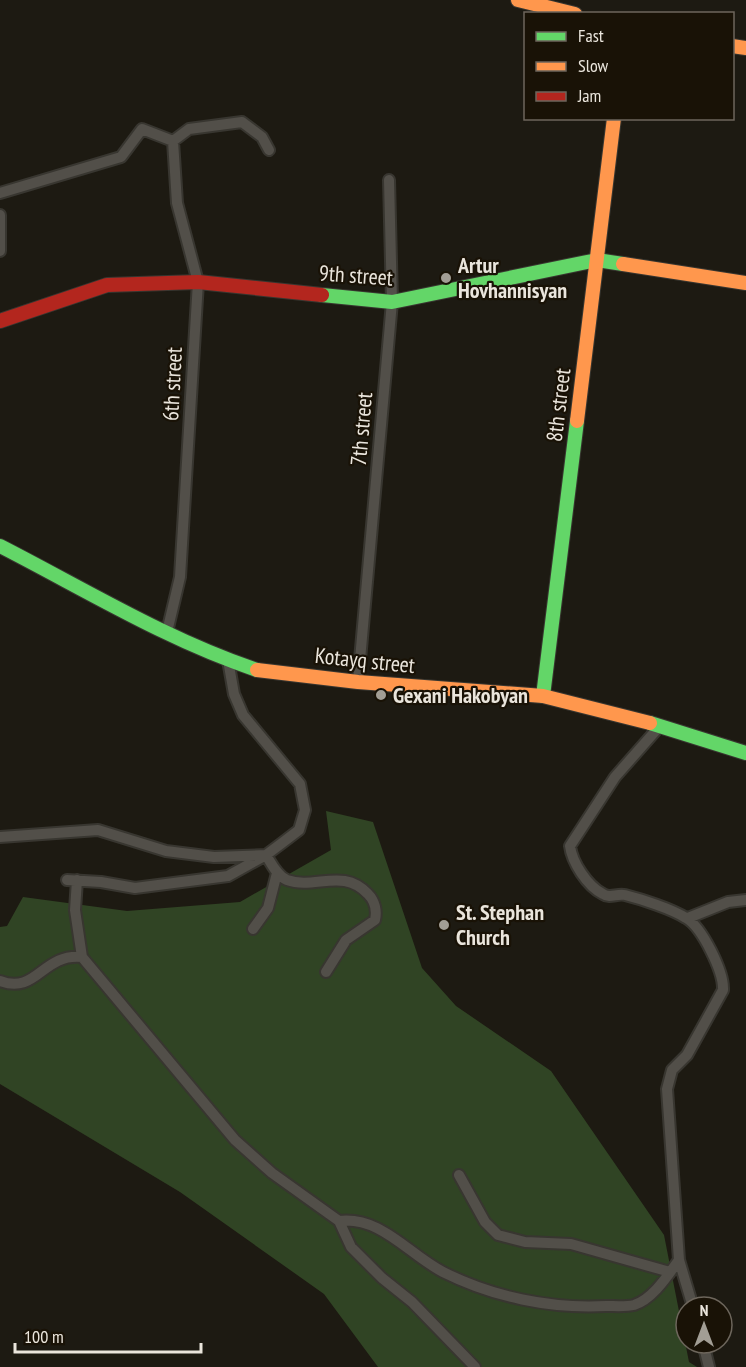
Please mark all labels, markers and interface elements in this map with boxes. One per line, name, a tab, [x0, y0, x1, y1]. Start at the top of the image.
legend	[524, 12, 734, 120]
text: Fast	[578, 24, 604, 47]
text: Slow	[578, 54, 609, 77]
text: Jam	[577, 84, 601, 107]
place label: Artur Hovhannisyan	[457, 251, 567, 304]
street label: 9th street	[318, 258, 394, 292]
marker: Artur Hovhannisyan	[439, 271, 453, 285]
street label: 6th street	[156, 346, 188, 422]
street label: 8th street	[540, 367, 576, 443]
street label: 7th street	[344, 391, 378, 467]
street label: Kotayq street	[314, 641, 416, 679]
place label: Gexani Hakobyan	[393, 681, 528, 709]
marker: Gexani Hakobyan	[374, 688, 388, 702]
place label: St. Stephan Church	[456, 898, 544, 951]
marker: St. Stephan Church	[437, 918, 451, 932]
north arrow	[674, 1295, 734, 1355]
text: N	[700, 1300, 708, 1320]
scale bar	[15, 1316, 201, 1354]
text: 100 m	[24, 1325, 64, 1348]

